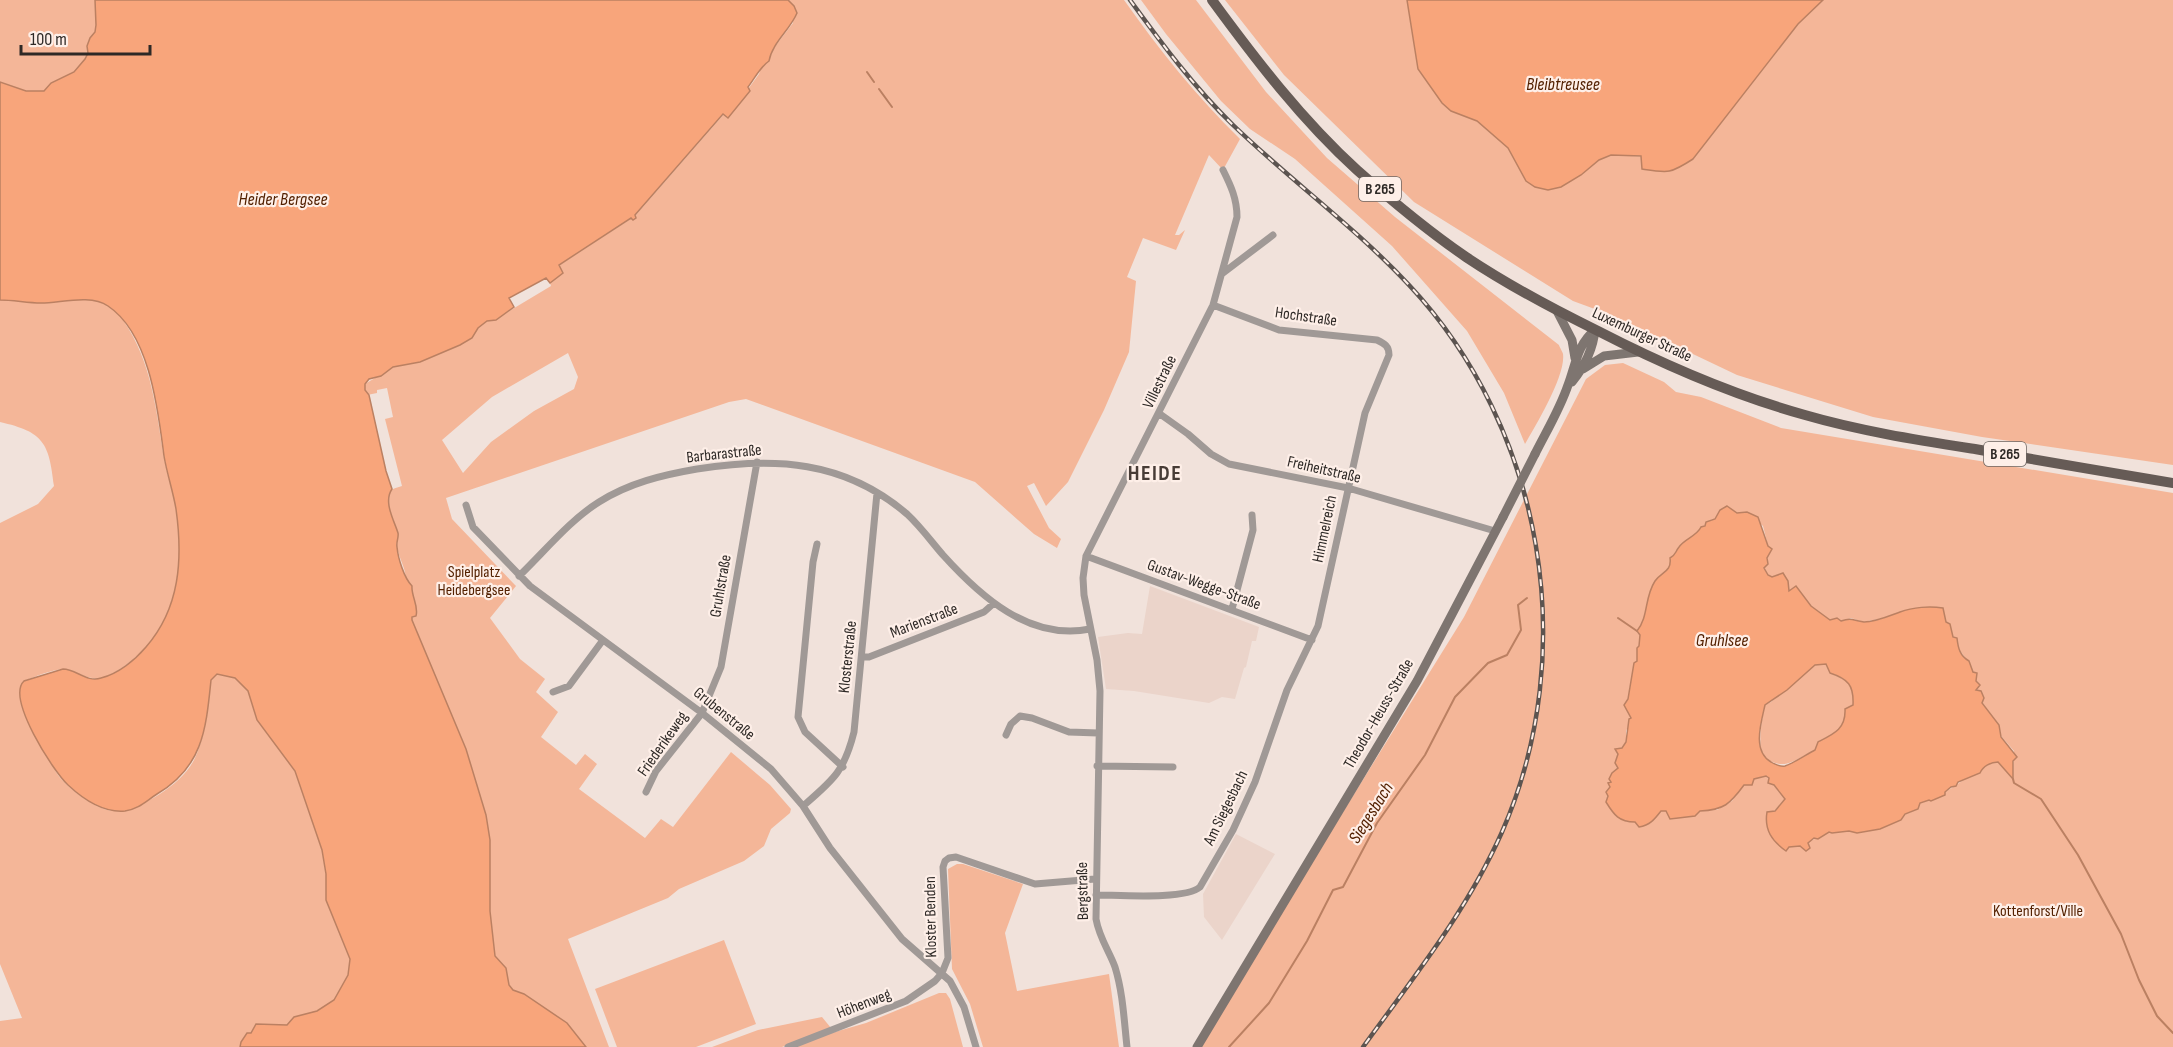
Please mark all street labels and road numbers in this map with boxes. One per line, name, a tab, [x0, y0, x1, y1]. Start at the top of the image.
road number: B 265	[1359, 177, 1401, 201]
street label: Hochstraße	[1274, 303, 1338, 331]
street label: Luxemburger Straße	[1589, 304, 1695, 366]
street label: Villestraße	[1139, 352, 1181, 412]
street label: Barbarastraße	[685, 441, 763, 467]
road number: B 265	[1984, 442, 2026, 466]
street label: Freiheitstraße	[1285, 452, 1363, 488]
street label: Himmelreich	[1309, 494, 1341, 564]
street label: Gruhlstraße	[706, 553, 736, 619]
street label: Gustav-Wegge-Straße	[1145, 556, 1263, 614]
street label: Marienstraße	[888, 599, 960, 643]
street label: Klosterstraße	[835, 620, 861, 694]
street label: Theodor-Heuss-Straße	[1340, 656, 1418, 772]
street label: Grubenstraße	[689, 683, 759, 745]
street label: Friederikeweg	[634, 708, 692, 780]
street label: Am Siegesbach	[1199, 768, 1252, 849]
street label: Bergstraße	[1073, 862, 1093, 920]
street label: Kloster Benden	[921, 876, 941, 958]
street label: Höhenweg	[834, 985, 894, 1023]

